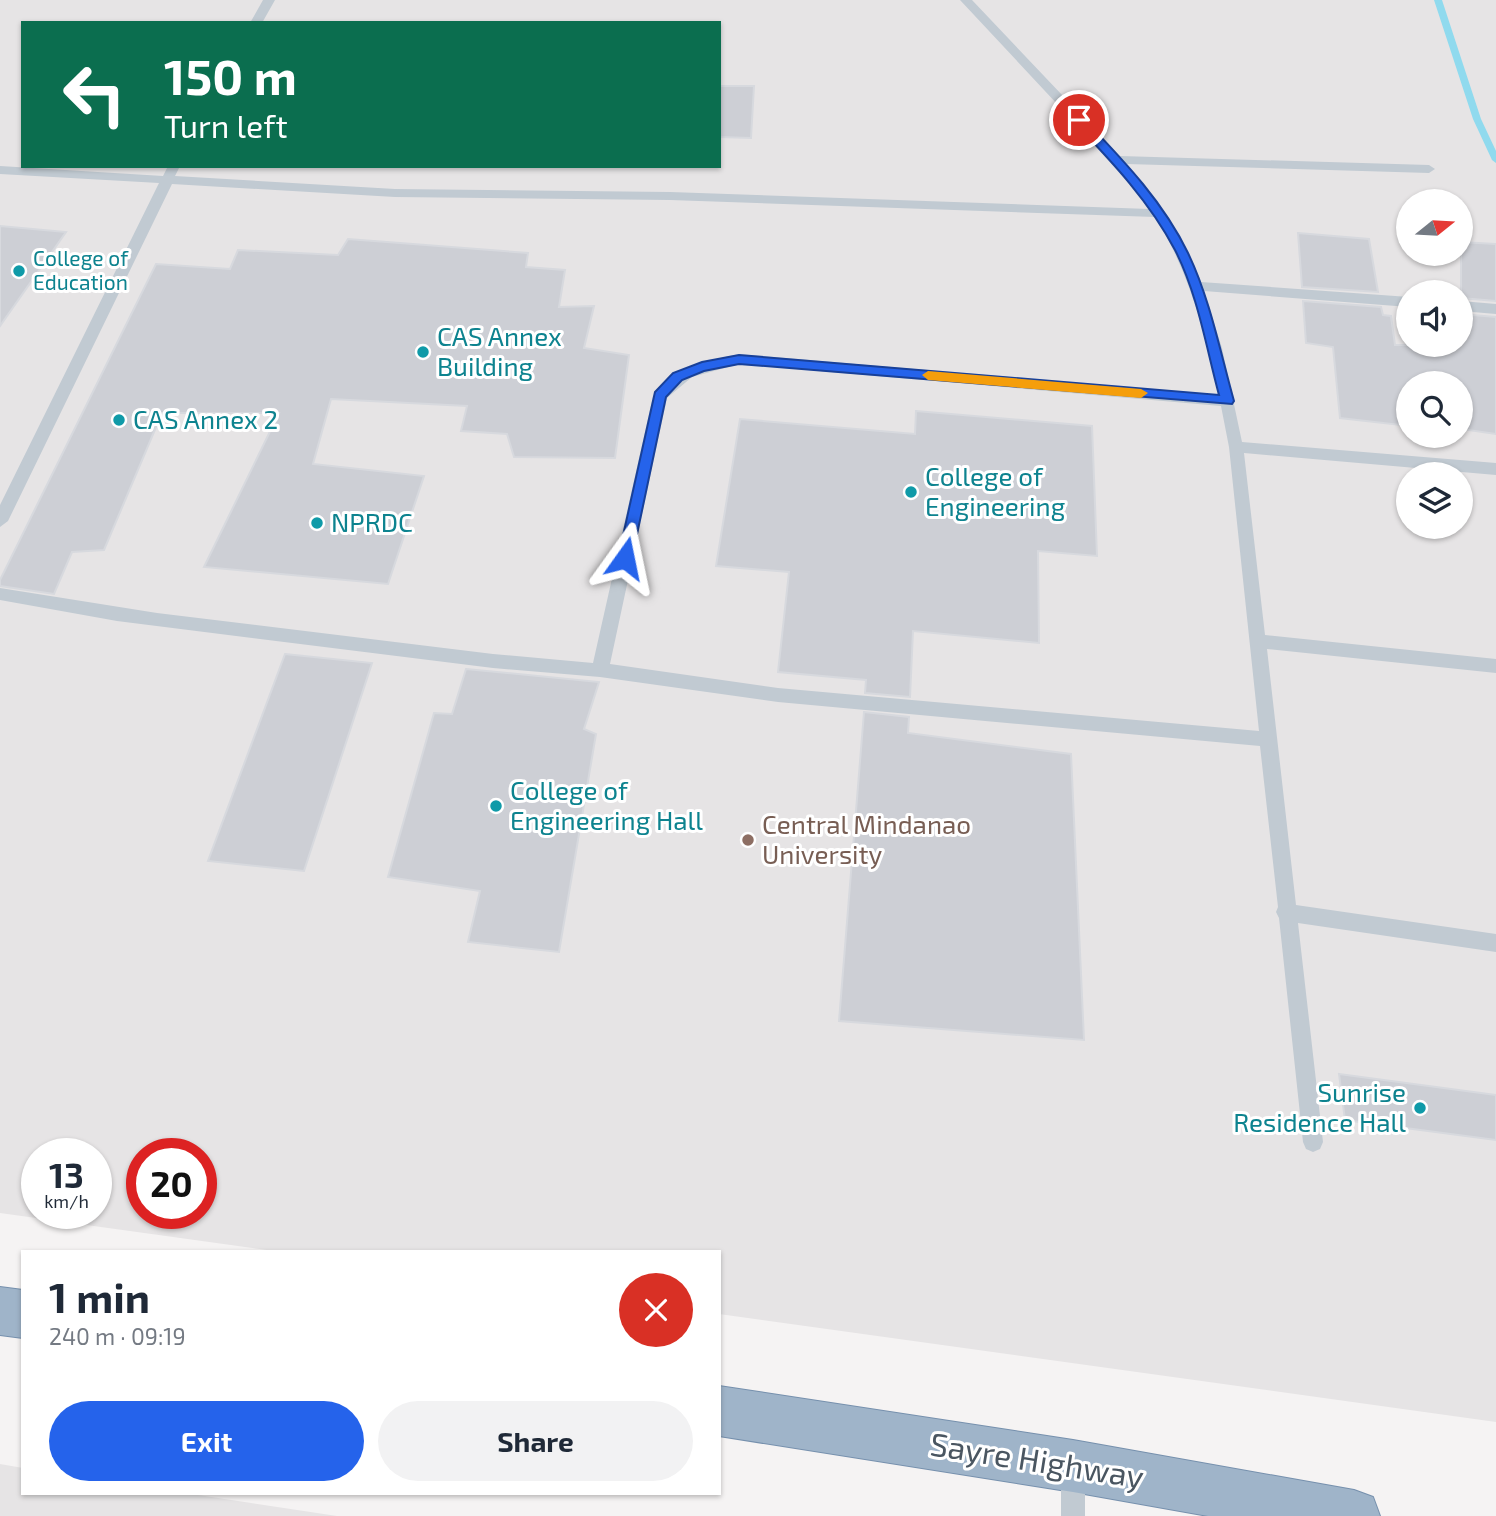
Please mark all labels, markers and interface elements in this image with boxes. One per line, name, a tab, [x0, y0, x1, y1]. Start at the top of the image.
text: 150 m	[164, 46, 297, 105]
icon: left	[49, 49, 140, 140]
pin	[1049, 90, 1109, 150]
icon: arrive	[1060, 101, 1098, 139]
text: Turn left	[164, 106, 288, 144]
north arrow	[1396, 189, 1474, 266]
map controls	[1396, 189, 1473, 539]
place label: College of Education	[33, 245, 129, 294]
marker: College of Education	[11, 263, 27, 279]
button: sound	[1396, 280, 1473, 357]
place label: CAS Annex Building	[437, 320, 562, 381]
marker: CAS Annex Building	[415, 344, 431, 360]
button: search	[1396, 371, 1473, 448]
place label: CAS Annex 2	[133, 403, 278, 434]
marker: CAS Annex 2	[111, 412, 127, 428]
place label: College of Engineering	[925, 460, 1065, 521]
button: layers	[1396, 462, 1473, 539]
marker: College of Engineering	[903, 484, 919, 500]
place label: NPRDC	[331, 506, 413, 537]
marker: NPRDC	[309, 515, 325, 531]
position arrow	[588, 521, 662, 595]
place label: College of Engineering Hall	[510, 774, 703, 835]
marker: College of Engineering Hall	[488, 798, 504, 814]
place label: Central Mindanao University	[762, 808, 971, 869]
marker: Central Mindanao University	[740, 832, 756, 848]
place label: Sunrise Residence Hall	[1233, 1076, 1406, 1137]
marker: Sunrise Residence Hall	[1412, 1100, 1428, 1116]
speed limit sign: 20	[126, 1138, 217, 1229]
text: 13	[49, 1153, 84, 1195]
text: km/h	[44, 1190, 89, 1212]
text: 1 min	[49, 1271, 150, 1321]
button: close	[619, 1273, 693, 1347]
text: 240 m · 09:19	[49, 1322, 186, 1350]
button: Exit	[49, 1401, 364, 1481]
button: Share	[378, 1401, 693, 1481]
street label: Sayre Highway	[928, 1423, 1147, 1495]

